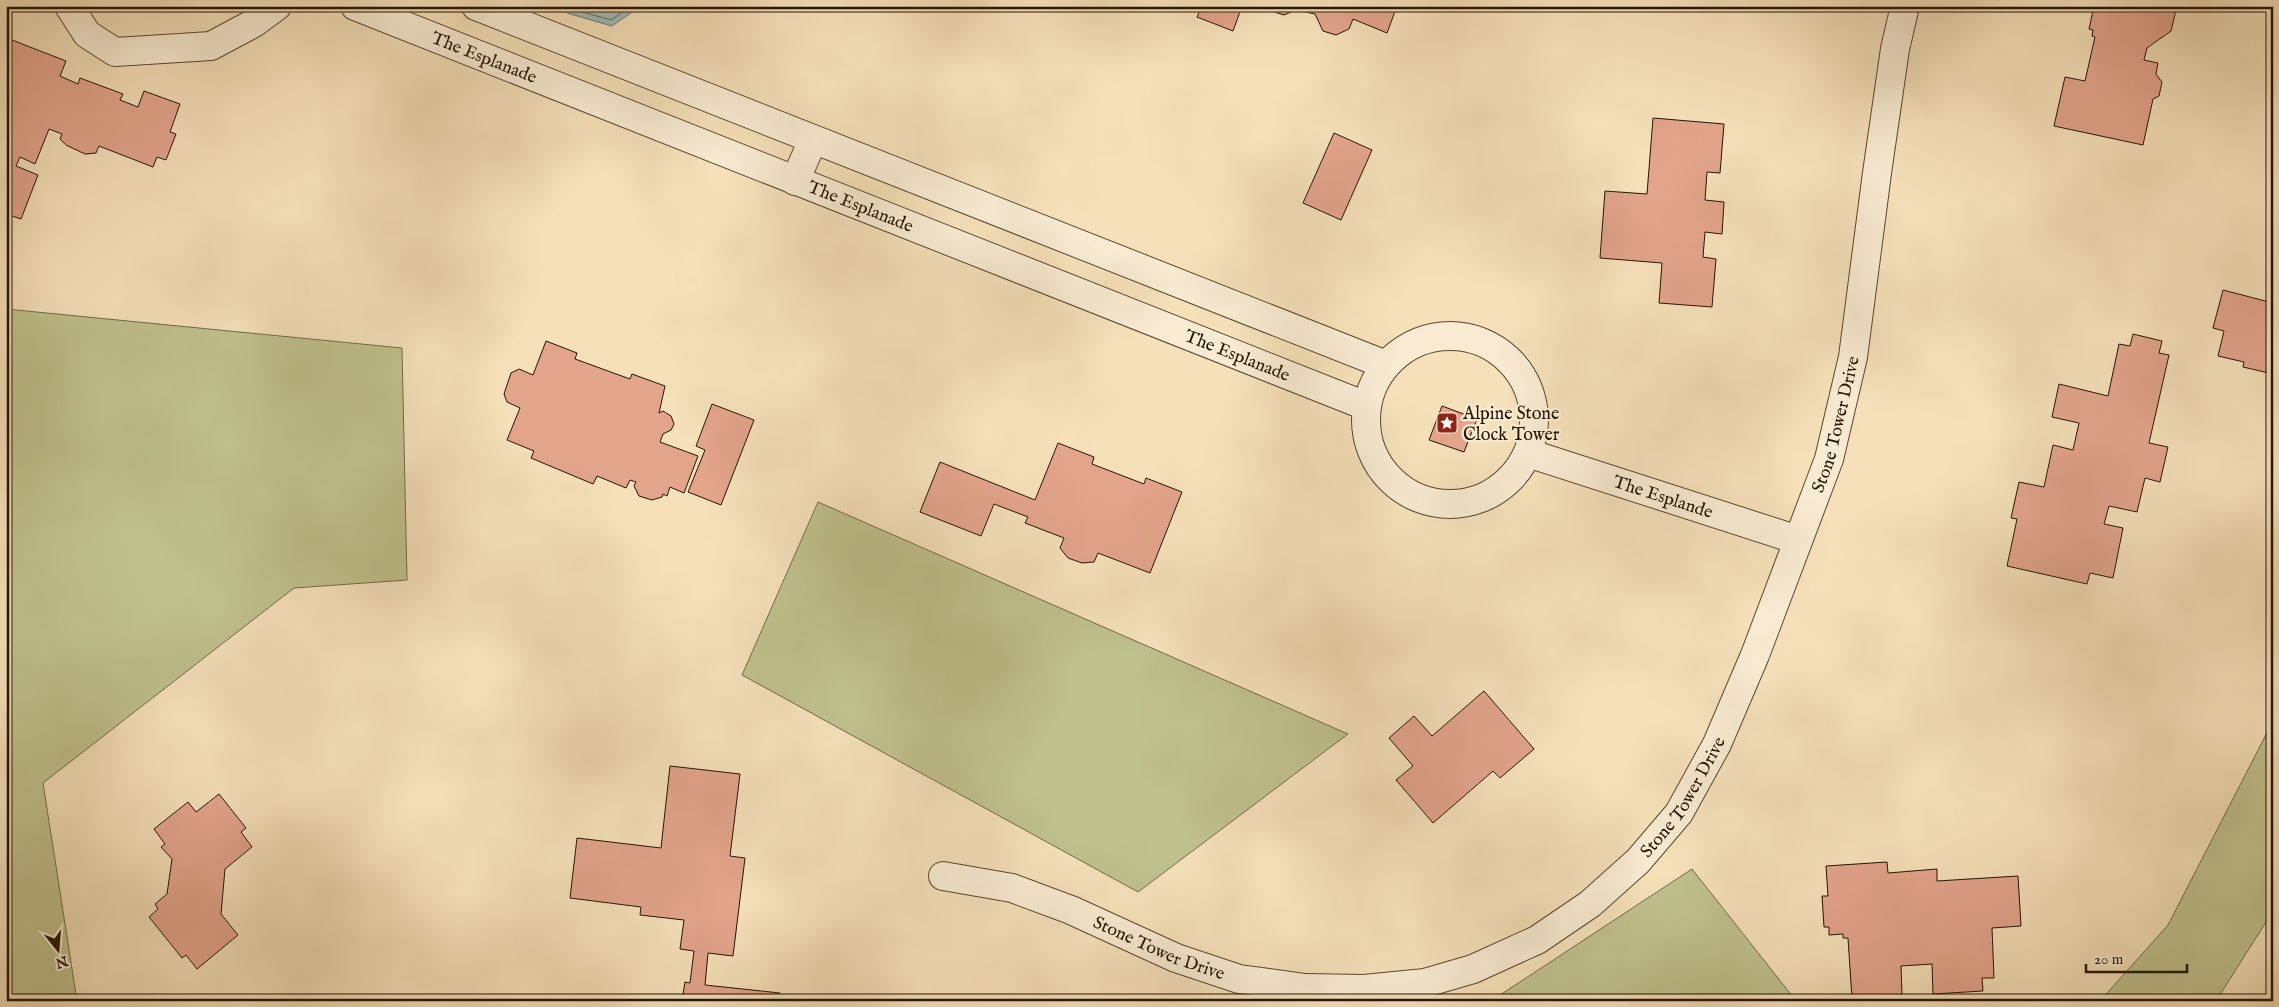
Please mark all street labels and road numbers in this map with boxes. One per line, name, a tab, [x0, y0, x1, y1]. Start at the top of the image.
street label: The Esplanade	[428, 27, 540, 90]
street label: The Esplanade	[804, 176, 916, 239]
street label: The Esplanade	[1181, 325, 1293, 388]
street label: Stone Tower Drive	[1807, 354, 1866, 496]
street label: The Esplande	[1610, 471, 1716, 525]
street label: Stone Tower Drive	[1636, 734, 1732, 863]
street label: Stone Tower Drive	[1089, 912, 1227, 986]

